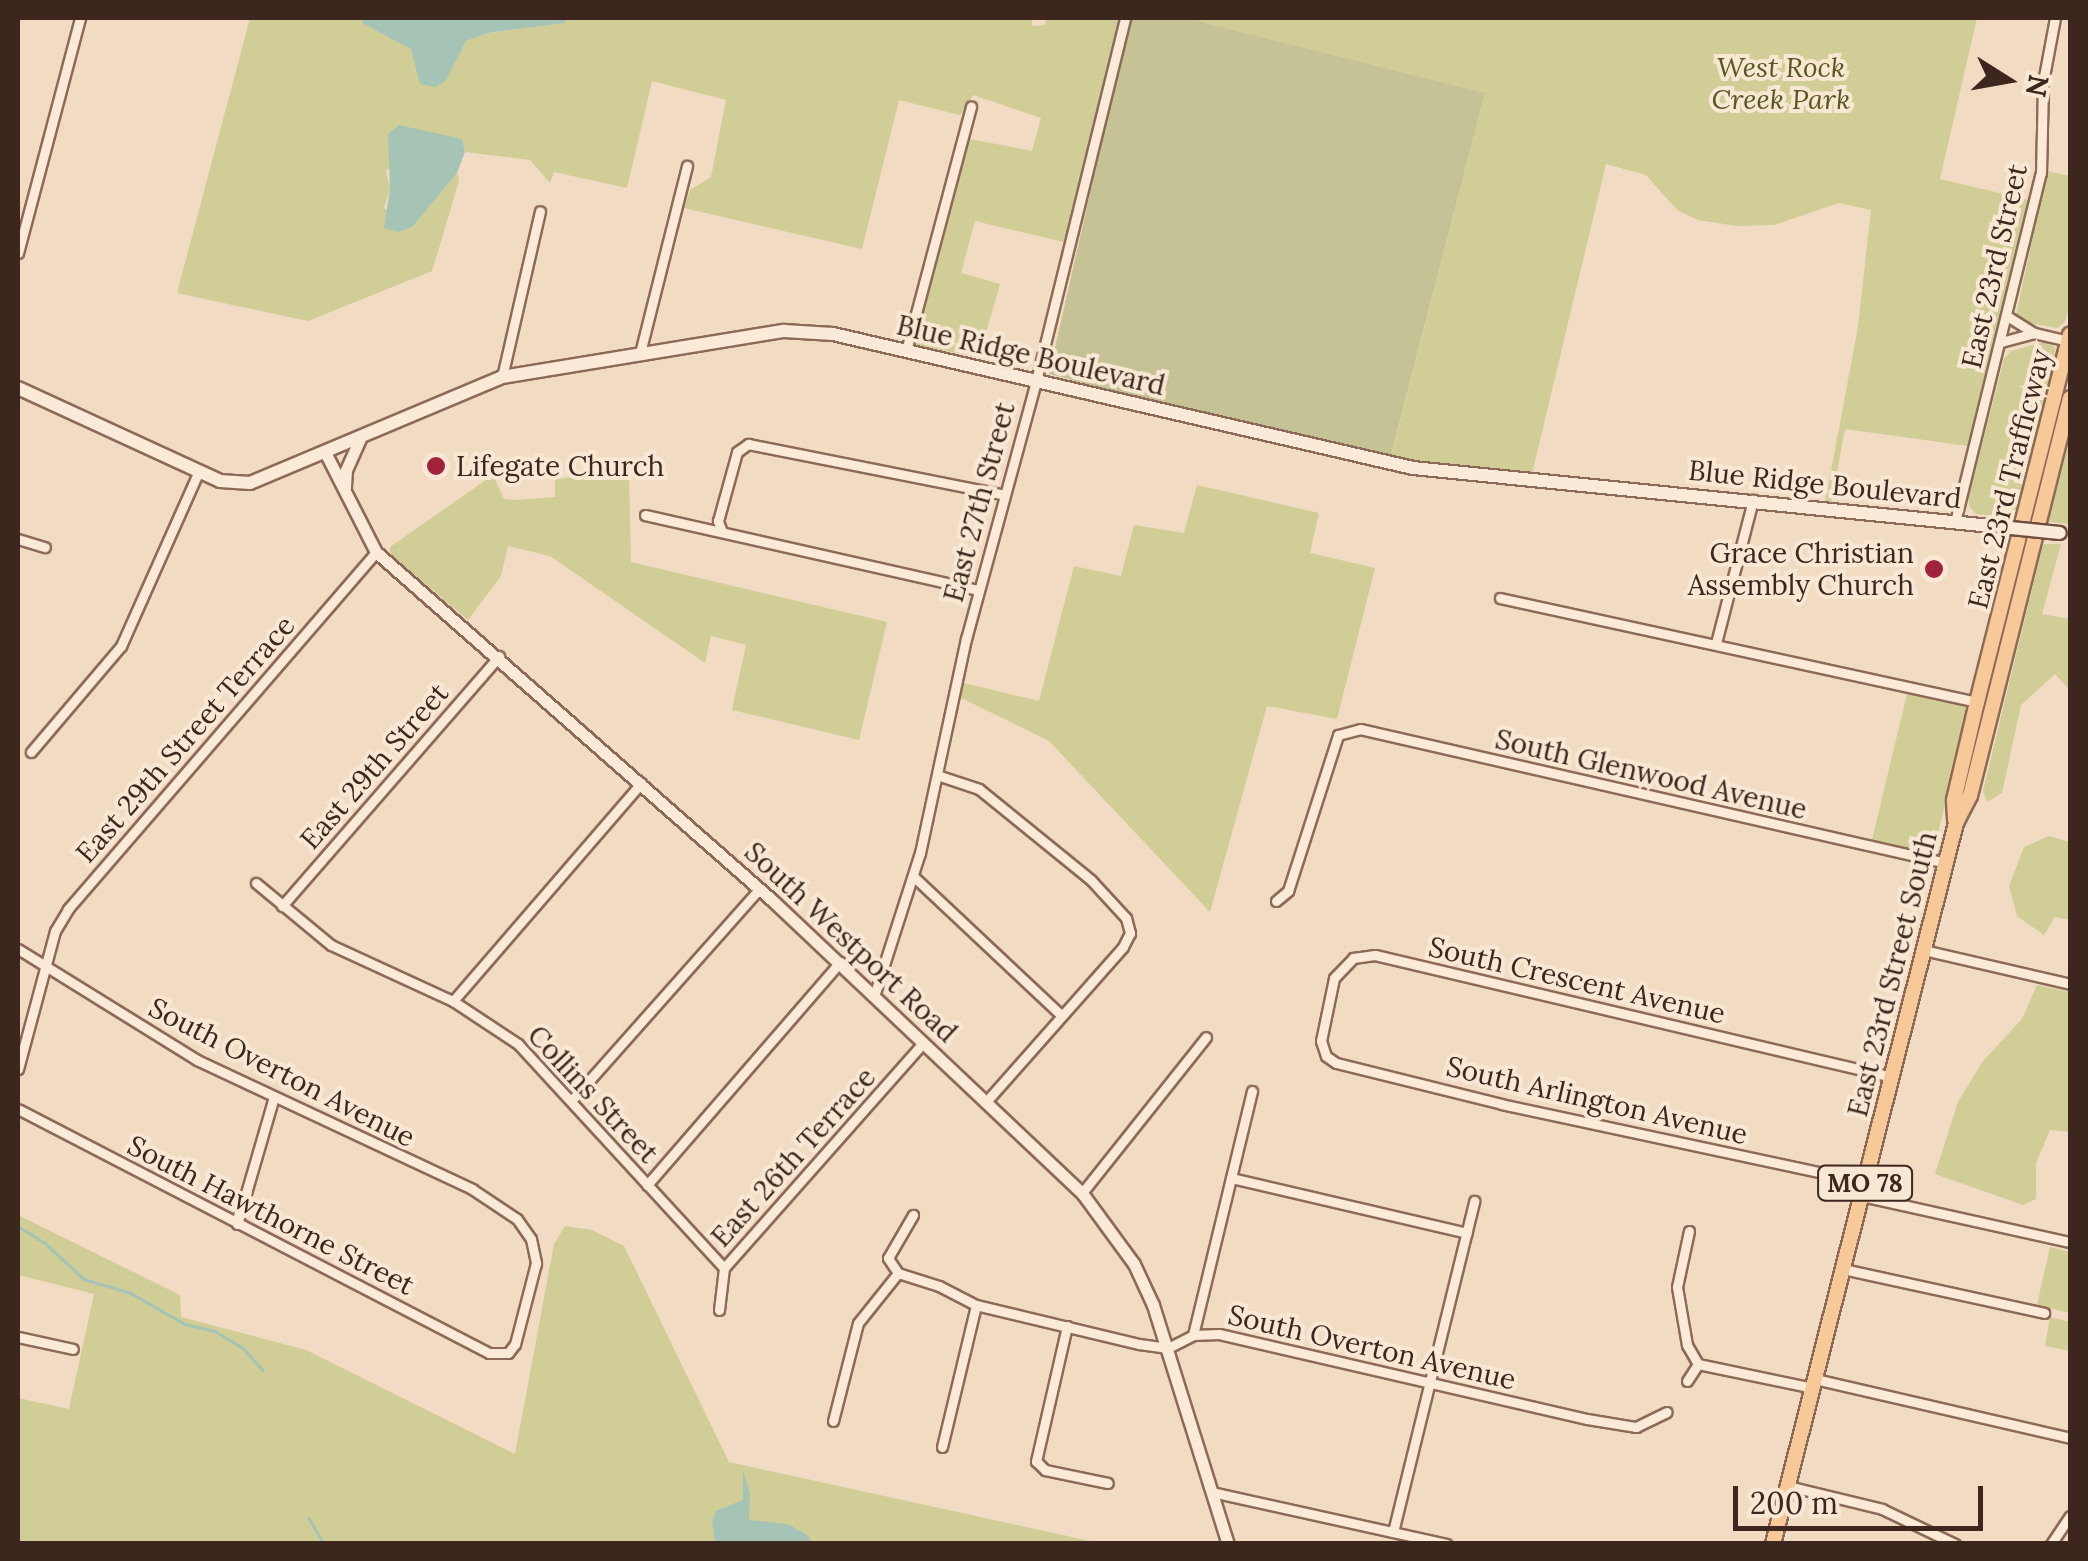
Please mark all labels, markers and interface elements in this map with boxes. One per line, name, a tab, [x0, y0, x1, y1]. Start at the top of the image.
north arrow	[1958, 30, 2058, 130]
park label: West Rock Creek Park	[1711, 50, 1851, 116]
text: N	[2018, 72, 2057, 100]
street label: East 23rd Street	[1954, 161, 2034, 371]
street label: Blue Ridge Boulevard	[894, 308, 1168, 402]
street label: East 23rd Trafficway	[1960, 346, 2058, 612]
street label: East 27th Street	[936, 398, 1022, 606]
place label: Lifegate Church	[456, 449, 664, 483]
street label: Blue Ridge Boulevard	[1687, 453, 1963, 515]
marker: Lifegate Church	[425, 455, 447, 477]
place label: Grace Christian Assembly Church	[1688, 536, 1914, 602]
marker: Grace Christian Assembly Church	[1923, 558, 1945, 580]
street label: East 29th Street Terrace	[69, 609, 301, 869]
street label: East 29th Street	[293, 676, 455, 856]
street label: South Glenwood Avenue	[1492, 722, 1810, 826]
street label: East 23rd Street South	[1840, 828, 1944, 1120]
street label: South Westport Road	[738, 835, 964, 1049]
street label: South Crescent Avenue	[1425, 929, 1729, 1031]
street label: South Overton Avenue	[143, 990, 421, 1154]
street label: Collins Street	[521, 1018, 665, 1170]
street label: South Arlington Avenue	[1443, 1049, 1751, 1151]
street label: East 26th Terrace	[704, 1061, 882, 1253]
street label: South Hawthorne Street	[122, 1128, 420, 1302]
road number: MO 78	[1815, 1163, 1915, 1203]
street label: South Overton Avenue	[1225, 1298, 1519, 1396]
scale bar	[1738, 1466, 1988, 1528]
text: 200 m	[1750, 1484, 1838, 1522]

